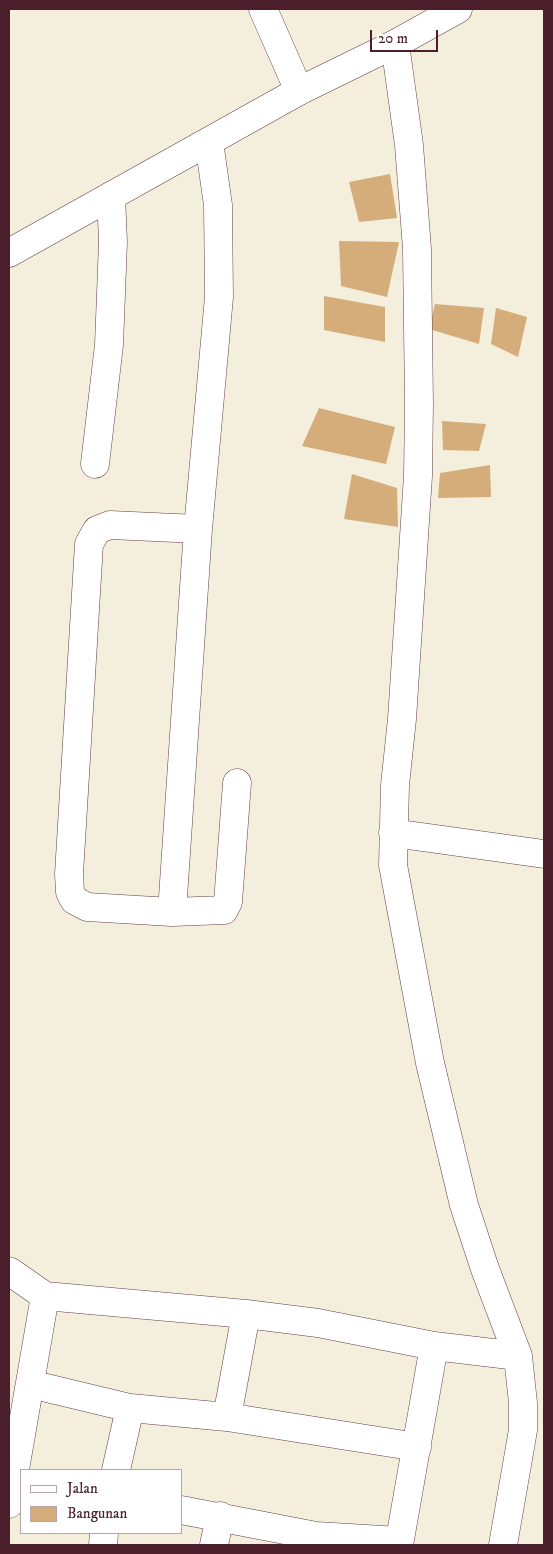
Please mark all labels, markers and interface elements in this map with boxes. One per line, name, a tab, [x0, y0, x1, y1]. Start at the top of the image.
scale bar	[373, 20, 440, 52]
text: 20 m	[378, 29, 408, 48]
legend	[20, 1469, 182, 1534]
text: Jalan	[67, 1479, 98, 1498]
text: Bangunan	[67, 1504, 127, 1523]

